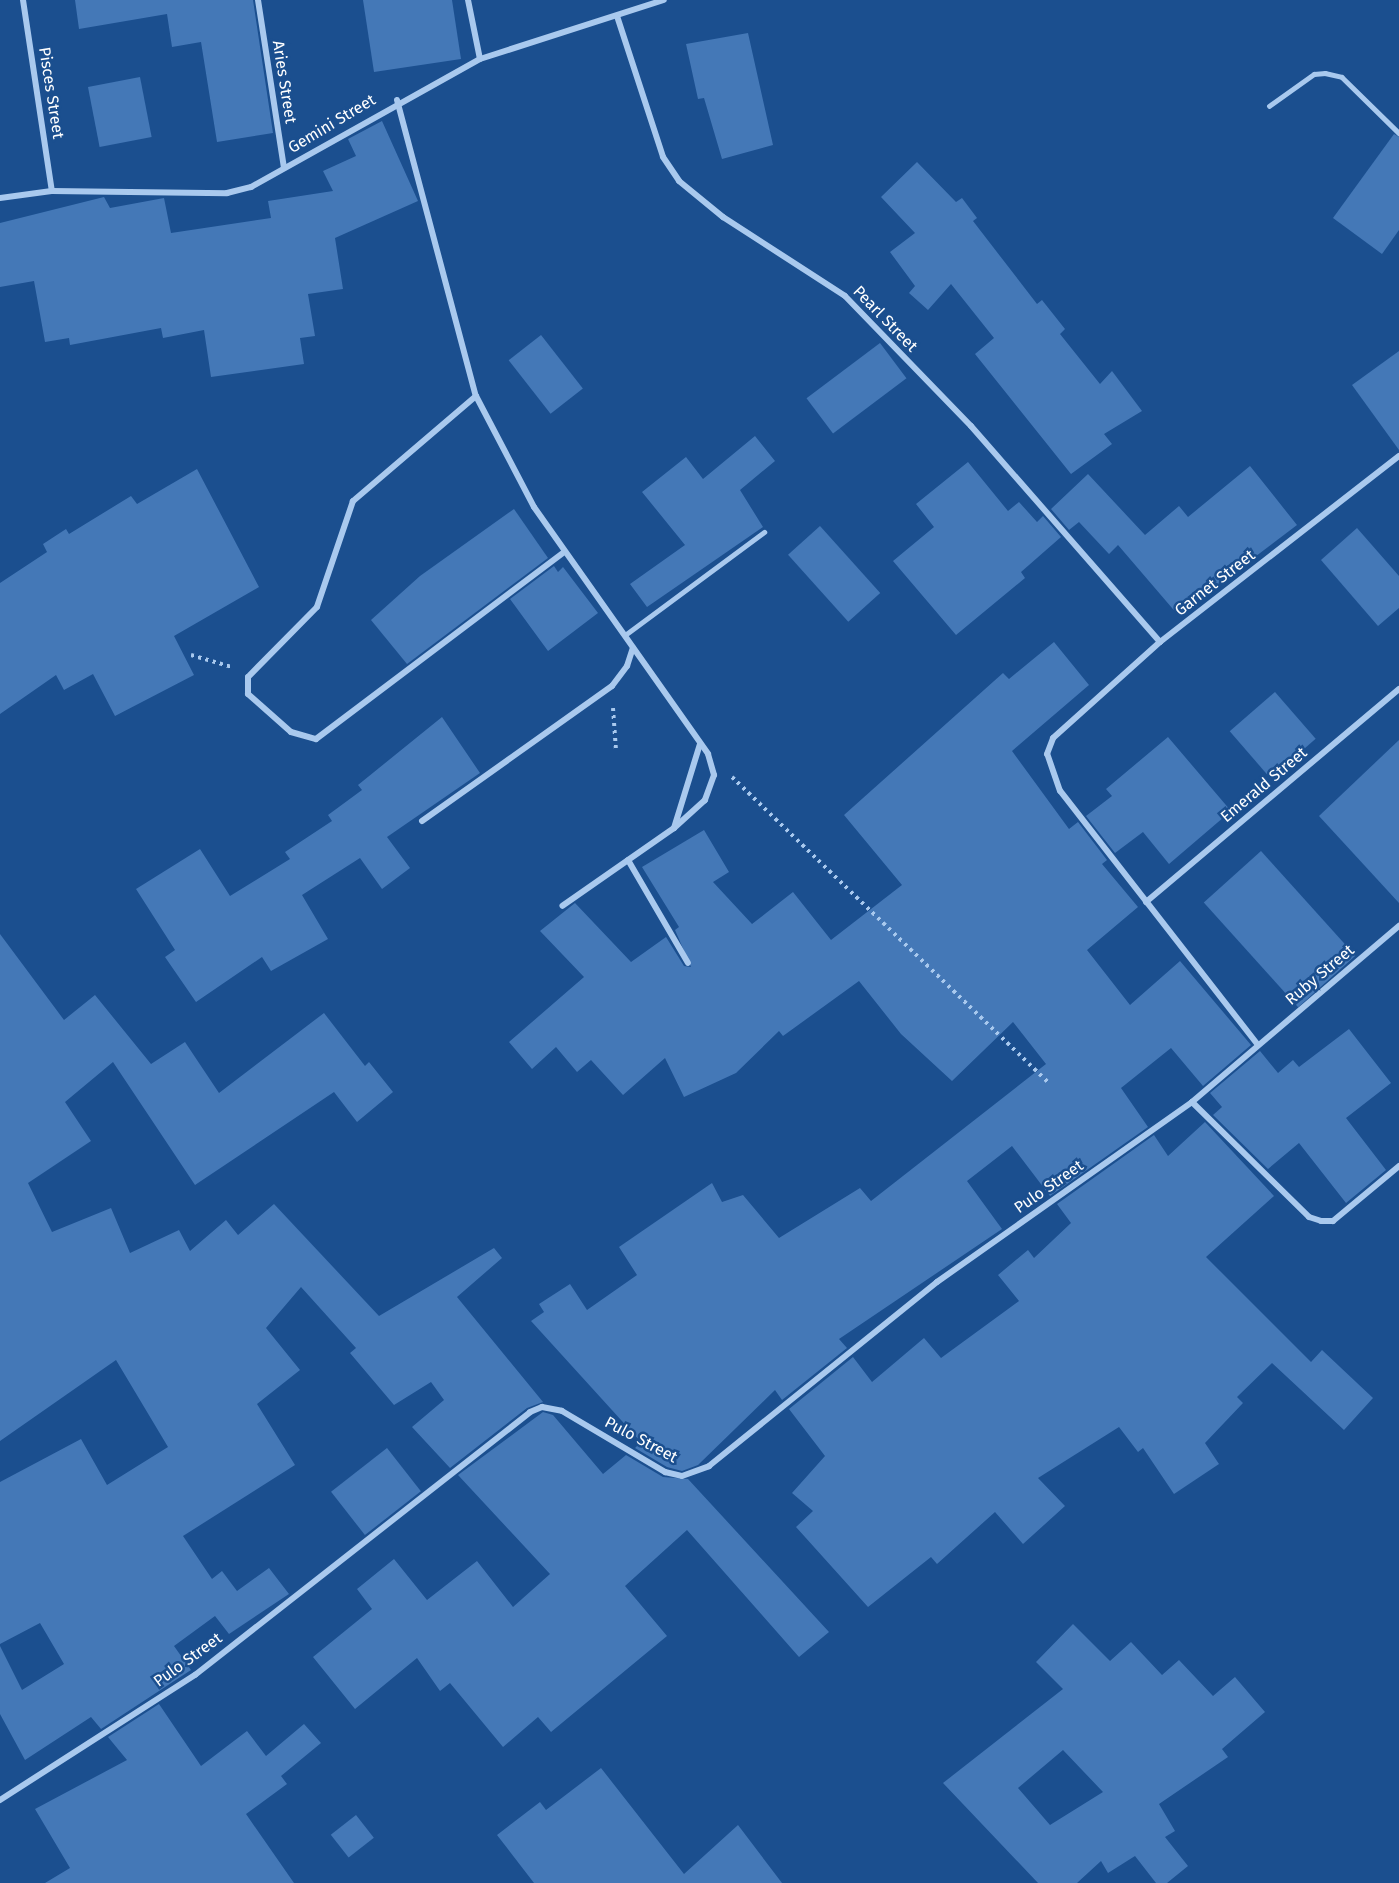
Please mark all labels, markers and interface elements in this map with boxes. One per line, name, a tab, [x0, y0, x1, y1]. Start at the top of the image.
street label: Aries Street	[268, 39, 300, 125]
street label: Pisces Street	[34, 46, 68, 140]
street label: Gemini Street	[285, 90, 379, 158]
street label: Pearl Street	[849, 282, 921, 356]
street label: Garnet Street	[1171, 546, 1259, 620]
street label: Emerald Street	[1217, 743, 1311, 827]
street label: Ruby Street	[1282, 941, 1358, 1009]
street label: Pulo Street	[1011, 1156, 1087, 1218]
street label: Pulo Street	[601, 1413, 681, 1467]
street label: Pulo Street	[150, 1629, 226, 1691]

